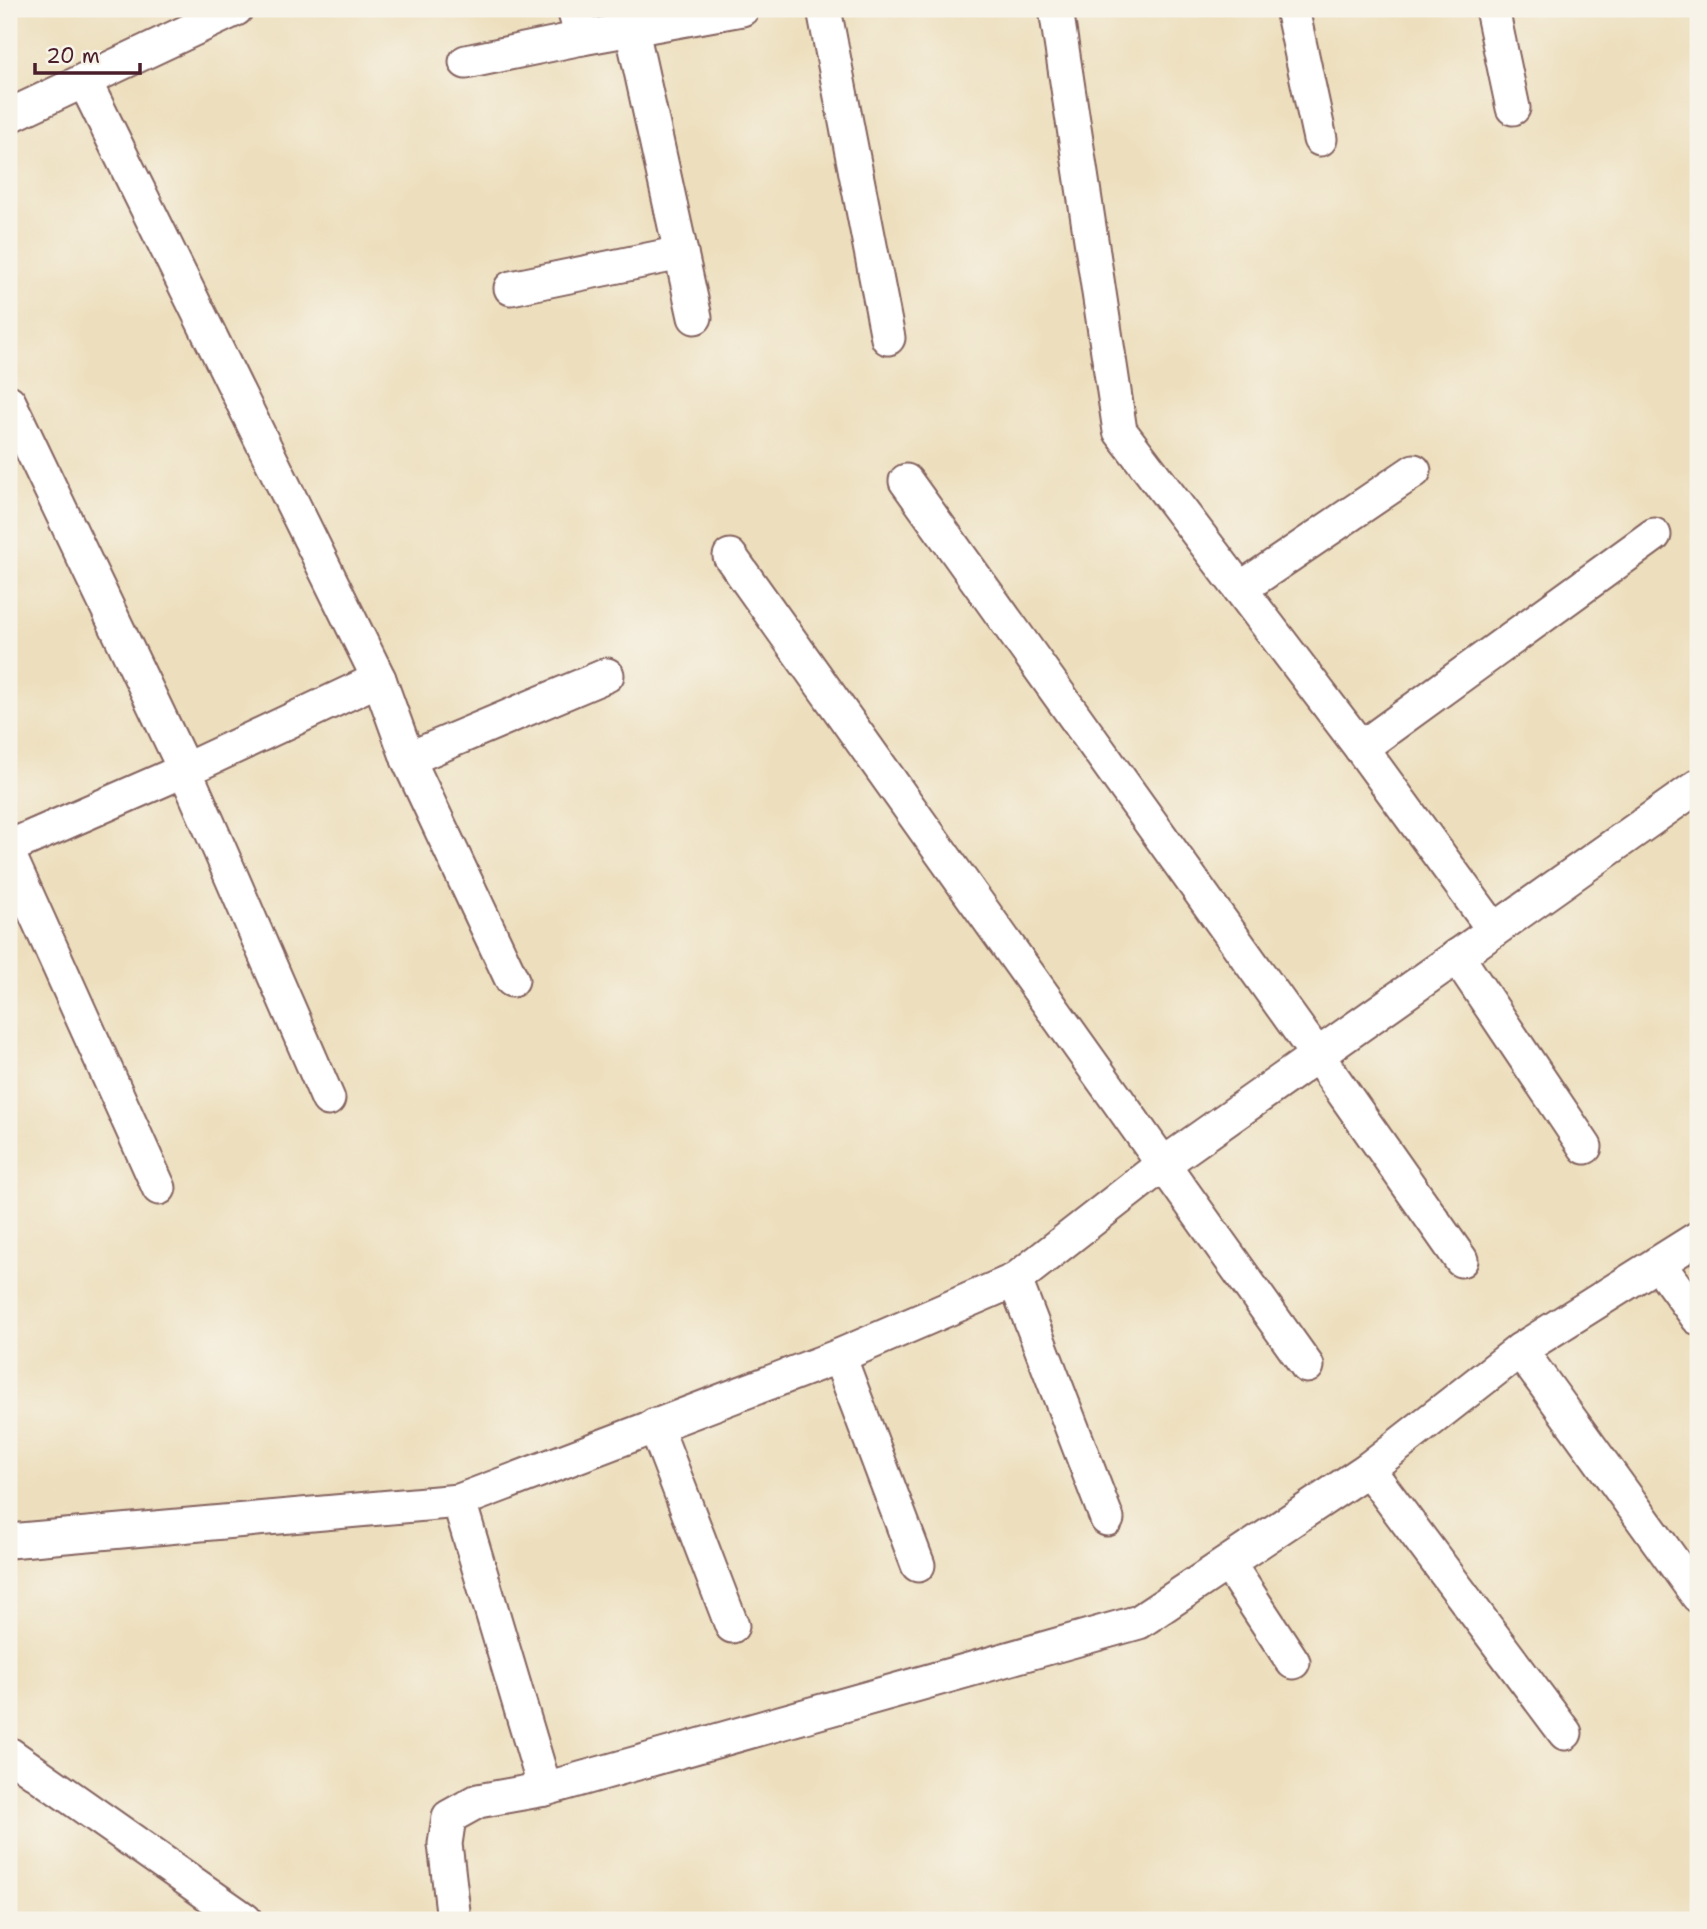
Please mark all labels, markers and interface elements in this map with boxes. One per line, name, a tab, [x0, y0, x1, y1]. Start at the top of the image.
scale bar	[35, 32, 140, 76]
text: 20 m	[46, 42, 100, 70]

